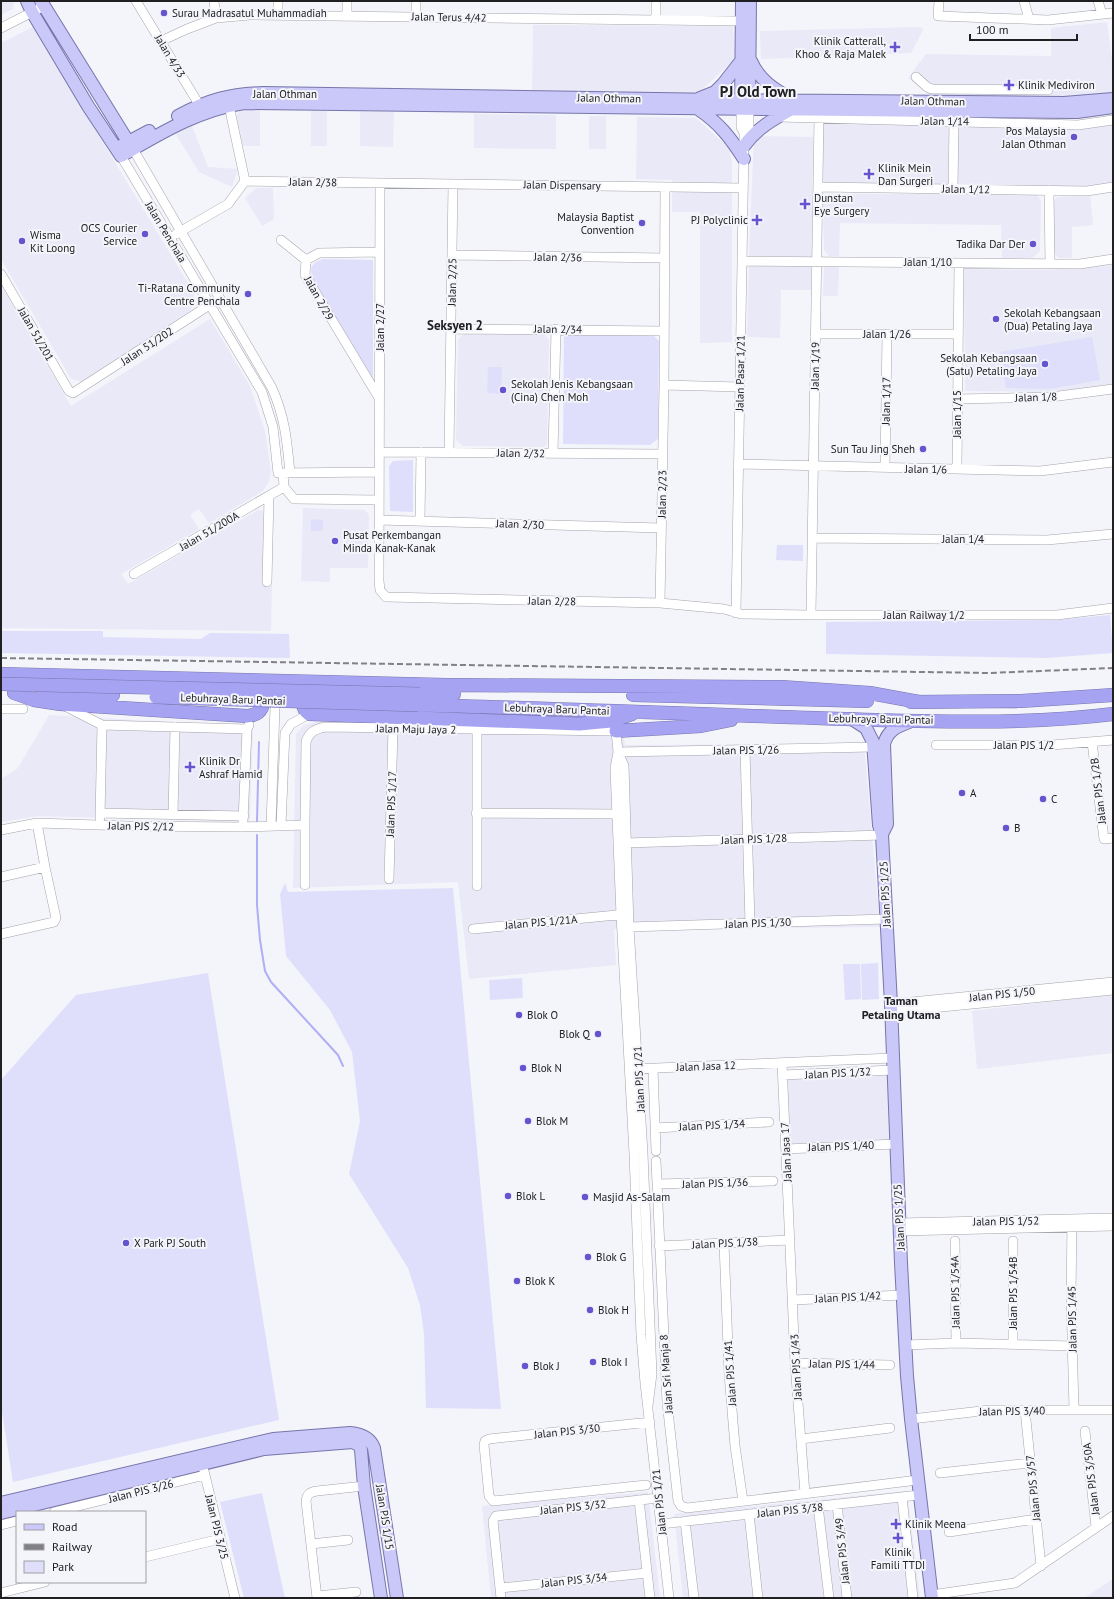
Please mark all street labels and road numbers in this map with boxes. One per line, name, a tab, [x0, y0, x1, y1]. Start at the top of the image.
street label: Jalan Terus 4/42	[410, 9, 487, 25]
street label: Jalan 4/33	[151, 31, 188, 80]
street label: Jalan Othman	[252, 87, 317, 101]
street label: Jalan Othman	[576, 90, 641, 106]
street label: Jalan Othman	[900, 93, 965, 109]
street label: Jalan 1/14	[920, 114, 969, 128]
street label: Jalan 2/38	[288, 175, 337, 189]
street label: Jalan Dispensary	[522, 177, 602, 193]
street label: Jalan 1/12	[941, 182, 990, 196]
street label: Jalan Penchala	[142, 198, 190, 265]
street label: Jalan 2/36	[533, 250, 582, 264]
street label: Jalan 1/10	[903, 255, 952, 269]
street label: Jalan 2/25	[445, 258, 459, 307]
street label: Jalan 2/29	[301, 273, 337, 322]
street label: Jalan 2/27	[373, 303, 387, 352]
street label: Jalan 51/201	[14, 304, 57, 364]
street label: Jalan 2/34	[533, 322, 582, 336]
street label: Jalan 51/202	[117, 324, 176, 369]
street label: Jalan 1/26	[862, 327, 911, 341]
street label: Jalan Pasar 1/21	[732, 335, 748, 412]
street label: Jalan 1/19	[808, 342, 822, 391]
street label: Jalan 1/17	[879, 377, 893, 426]
street label: Jalan 1/8	[1014, 389, 1057, 405]
street label: Jalan 1/15	[950, 390, 964, 439]
street label: Jalan 2/32	[496, 446, 545, 460]
street label: Jalan 1/6	[904, 462, 947, 476]
street label: Jalan 2/23	[655, 470, 669, 519]
street label: Jalan 51/200A	[176, 508, 242, 554]
street label: Jalan 2/30	[495, 516, 544, 532]
street label: Jalan 1/4	[941, 532, 984, 546]
street label: Jalan 2/28	[527, 594, 576, 608]
street label: Jalan Railway 1/2	[882, 608, 965, 622]
street label: Lebuhraya Baru Pantai	[180, 690, 286, 708]
street label: Lebuhraya Baru Pantai	[504, 700, 610, 718]
street label: Lebuhraya Baru Pantai	[828, 711, 934, 727]
street label: Jalan Maju Jaya 2	[375, 721, 456, 737]
street label: Jalan PJS 1/2	[993, 738, 1054, 752]
street label: Jalan PJS 1/26	[712, 742, 779, 758]
street label: Jalan PJS 1/2B	[1087, 757, 1109, 826]
street label: Jalan PJS 1/17	[383, 771, 399, 838]
street label: Jalan PJS 2/12	[107, 818, 174, 834]
street label: Jalan PJS 1/28	[720, 831, 787, 847]
street label: Jalan PJS 1/25	[876, 861, 894, 928]
street label: Jalan PJS 1/21A	[503, 912, 578, 932]
street label: Jalan PJS 1/30	[724, 915, 791, 931]
street label: Jalan PJS 1/50	[967, 984, 1036, 1005]
street label: Jalan PJS 1/21	[630, 1046, 648, 1113]
street label: Jalan Jasa 12	[675, 1058, 736, 1074]
street label: Jalan PJS 1/32	[804, 1064, 871, 1082]
street label: Jalan PJS 1/34	[678, 1116, 745, 1134]
street label: Jalan Jasa 17	[777, 1122, 795, 1183]
street label: Jalan PJS 1/40	[807, 1138, 874, 1154]
street label: Jalan PJS 1/36	[681, 1175, 748, 1191]
street label: Jalan PJS 1/25	[890, 1184, 908, 1251]
street label: Jalan PJS 1/52	[972, 1213, 1039, 1229]
street label: Jalan PJS 1/38	[691, 1234, 758, 1252]
street label: Jalan PJS 1/54A	[947, 1255, 963, 1329]
street label: Jalan PJS 1/54B	[1006, 1257, 1020, 1330]
street label: Jalan PJS 1/45	[1064, 1286, 1080, 1353]
street label: Jalan PJS 1/42	[814, 1288, 881, 1306]
street label: Jalan Sri Manja 8	[656, 1334, 676, 1415]
street label: Jalan PJS 1/43	[787, 1334, 805, 1401]
street label: Jalan PJS 1/41	[721, 1339, 739, 1408]
street label: Jalan PJS 1/44	[808, 1356, 875, 1372]
street label: Jalan PJS 3/40	[978, 1403, 1045, 1419]
street label: Jalan PJS 3/30	[532, 1421, 601, 1442]
street label: Jalan PJS 3/50A	[1080, 1442, 1103, 1517]
street label: Jalan PJS 3/57	[1023, 1454, 1044, 1523]
street label: Jalan PJS 1/21	[649, 1468, 670, 1537]
street label: Jalan PJS 3/26	[106, 1476, 175, 1506]
street label: Jalan PJS 1/15	[373, 1482, 397, 1551]
street label: Jalan PJS 3/25	[202, 1492, 232, 1561]
street label: Jalan PJS 3/32	[538, 1497, 607, 1518]
street label: Jalan PJS 3/38	[755, 1500, 824, 1521]
street label: Jalan PJS 3/49	[832, 1517, 853, 1586]
street label: Jalan PJS 3/34	[539, 1570, 608, 1591]

